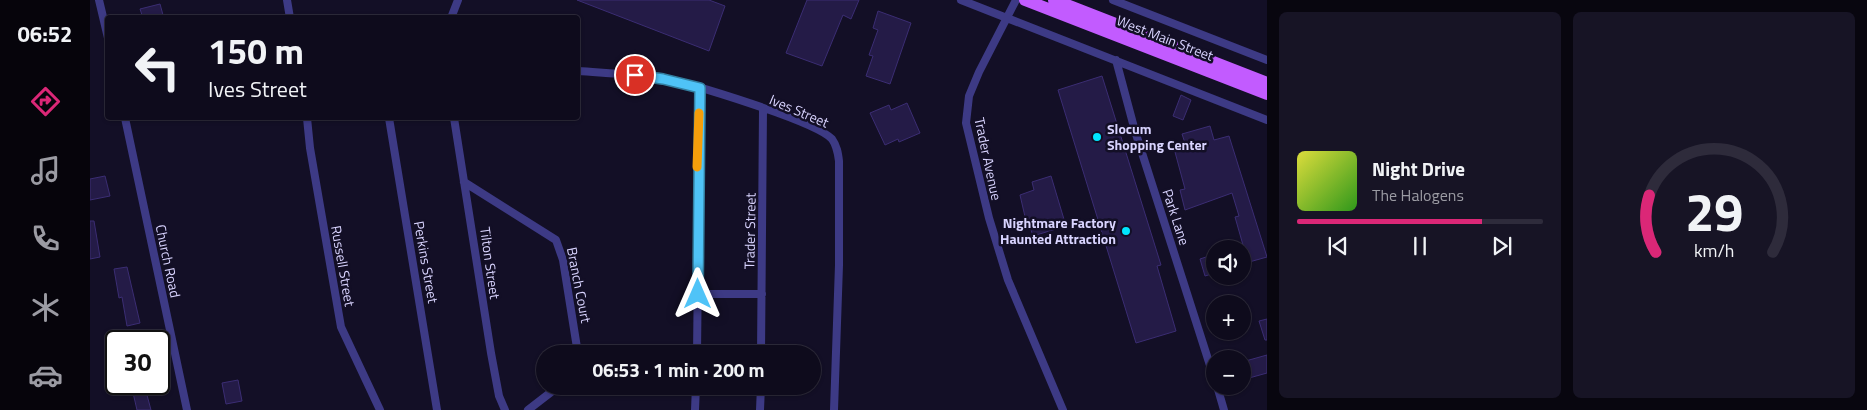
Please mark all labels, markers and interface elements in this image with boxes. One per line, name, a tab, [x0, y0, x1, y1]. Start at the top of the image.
street label: West Main Street	[1114, 9, 1217, 66]
text: 06:52	[18, 17, 72, 51]
text: 150 m	[208, 24, 304, 78]
icon: left	[125, 35, 190, 100]
pin	[614, 54, 656, 96]
icon: arrive	[621, 61, 649, 89]
text: Ives Street	[208, 72, 307, 106]
icon: directions	[28, 84, 63, 119]
street label: Ives Street	[766, 89, 832, 133]
street label: Trader Avenue	[969, 116, 1008, 202]
place label: Slocum Shopping Center	[1107, 118, 1207, 155]
marker: Slocum Shopping Center	[1091, 131, 1103, 143]
icon: music	[28, 153, 63, 188]
text: Night Drive	[1372, 154, 1465, 183]
text: 29	[1685, 172, 1743, 251]
text: The Halogens	[1372, 183, 1464, 207]
street label: Park Lane	[1157, 186, 1195, 248]
street label: Trader Street	[738, 192, 761, 269]
place label: Nightmare Factory Haunted Attraction	[1000, 212, 1116, 249]
street label: Perkins Street	[409, 219, 444, 305]
icon: phone	[28, 221, 63, 256]
street label: Church Road	[150, 222, 186, 299]
street label: Russell Street	[326, 224, 361, 308]
street label: Tilton Street	[475, 225, 506, 300]
marker: Nightmare Factory Haunted Attraction	[1120, 225, 1132, 237]
icon: previous	[1324, 232, 1352, 260]
icon: pause	[1406, 232, 1434, 260]
icon: next	[1488, 232, 1516, 260]
text: km/h	[1694, 237, 1734, 264]
map controls	[1206, 240, 1251, 395]
button: sound	[1206, 240, 1251, 285]
street label: Branch Court	[562, 245, 597, 325]
position arrow	[671, 267, 723, 319]
icon: climate	[28, 290, 63, 325]
button: +	[1206, 295, 1251, 340]
speed limit sign: 30	[105, 330, 170, 395]
button: −	[1206, 350, 1251, 395]
text: 06:53 · 1 min · 200 m	[592, 355, 765, 384]
icon: car	[28, 358, 63, 393]

